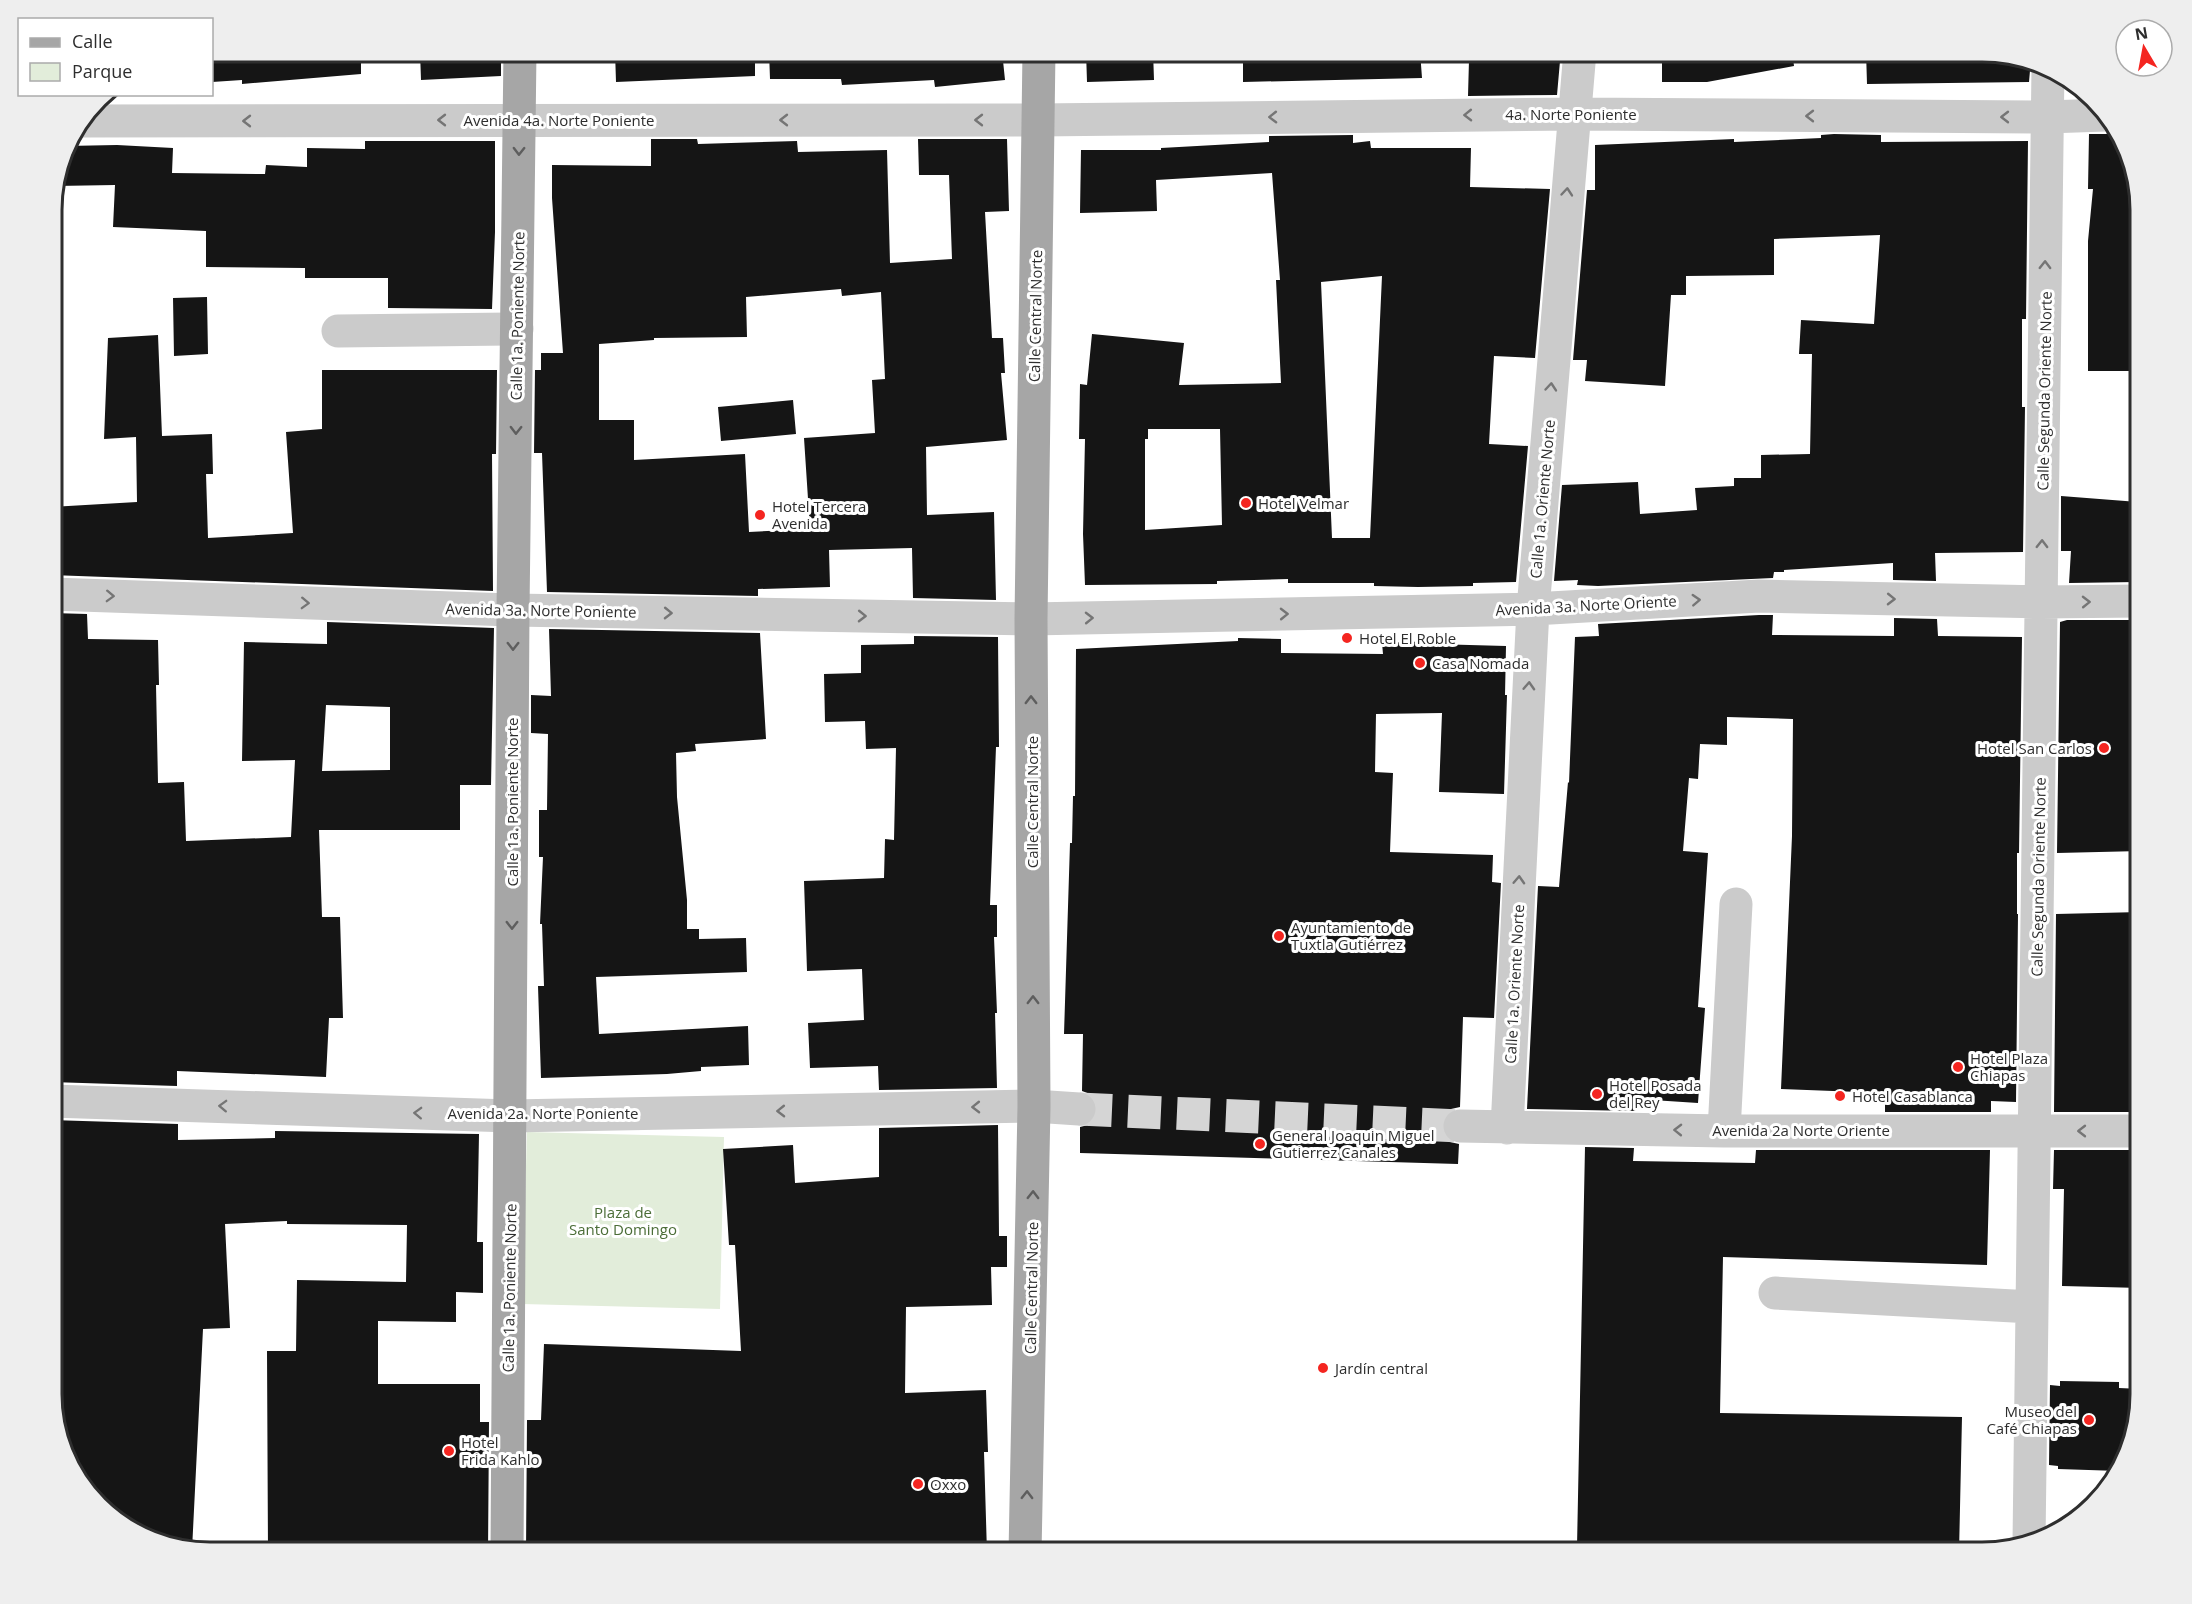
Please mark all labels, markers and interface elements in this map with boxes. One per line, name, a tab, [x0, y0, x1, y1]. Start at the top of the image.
legend	[18, 18, 213, 96]
north arrow	[2114, 18, 2174, 78]
text: N	[2133, 21, 2150, 45]
text: Calle	[72, 29, 113, 53]
text: Parque	[72, 59, 132, 83]
street label: 4a. Norte Poniente	[1505, 104, 1637, 124]
one-way arrow	[1463, 109, 1472, 121]
one-way arrow	[1805, 109, 1814, 122]
street label: Avenida 4a. Norte Poniente	[463, 110, 655, 130]
one-way arrow	[1268, 111, 1277, 123]
one-way arrow	[2000, 111, 2009, 123]
one-way arrow	[438, 114, 447, 126]
one-way arrow	[780, 114, 789, 126]
one-way arrow	[975, 114, 984, 126]
one-way arrow	[243, 115, 252, 127]
one-way arrow	[513, 147, 525, 156]
one-way arrow	[1561, 188, 1574, 197]
street label: Calle 1a. Poniente Norte	[506, 231, 528, 401]
street label: Calle Central Norte	[1024, 250, 1046, 382]
one-way arrow	[2039, 260, 2051, 269]
street label: Calle Segunda Oriente Norte	[2032, 291, 2056, 491]
one-way arrow	[1544, 382, 1557, 391]
street label: Calle 1a. Oriente Norte	[1525, 419, 1559, 579]
one-way arrow	[510, 426, 522, 435]
place label: Hotel Velmar	[1258, 493, 1349, 513]
place label: Hotel Tercera Avenida	[772, 496, 866, 533]
marker: Hotel Velmar	[1239, 496, 1253, 510]
marker: Hotel Tercera Avenida	[753, 508, 767, 522]
one-way arrow	[2036, 539, 2048, 548]
one-way arrow	[105, 590, 114, 603]
street label: Avenida 3a. Norte Oriente	[1495, 590, 1677, 620]
one-way arrow	[1692, 593, 1701, 606]
one-way arrow	[1886, 593, 1895, 605]
one-way arrow	[2081, 596, 2090, 608]
one-way arrow	[300, 597, 309, 609]
street label: Avenida 3a. Norte Poniente	[445, 598, 637, 622]
one-way arrow	[663, 607, 672, 619]
one-way arrow	[1280, 608, 1289, 620]
one-way arrow	[858, 610, 867, 623]
one-way arrow	[1085, 612, 1094, 624]
place label: Hotel El Roble	[1359, 628, 1456, 648]
marker: Hotel El Roble	[1340, 631, 1354, 645]
one-way arrow	[507, 642, 519, 651]
place label: Casa Nomada	[1432, 653, 1529, 673]
marker: Casa Nomada	[1413, 656, 1427, 670]
one-way arrow	[1523, 681, 1536, 690]
one-way arrow	[1025, 695, 1037, 704]
street label: Calle 1a. Poniente Norte	[502, 718, 522, 886]
street label: Calle Central Norte	[1022, 736, 1042, 868]
place label: Hotel San Carlos	[1977, 738, 2092, 758]
marker: Hotel San Carlos	[2097, 741, 2111, 755]
street label: Calle Segunda Oriente Norte	[2026, 777, 2050, 977]
one-way arrow	[1513, 876, 1526, 885]
street label: Calle 1a. Oriente Norte	[1500, 904, 1528, 1064]
place label: Ayuntamiento de Tuxtla Gutiérrez	[1291, 917, 1411, 954]
one-way arrow	[506, 921, 518, 930]
marker: Ayuntamiento de Tuxtla Gutiérrez	[1272, 929, 1286, 943]
one-way arrow	[1027, 995, 1040, 1004]
place label: Hotel Plaza Chiapas	[1970, 1048, 2048, 1085]
marker: Hotel Plaza Chiapas	[1951, 1060, 1965, 1074]
place label: Hotel Posada del Rey	[1609, 1075, 1702, 1112]
place label: Hotel Casablanca	[1852, 1086, 1973, 1106]
marker: Hotel Posada del Rey	[1590, 1087, 1604, 1101]
marker: Hotel Casablanca	[1833, 1089, 1847, 1103]
one-way arrow	[219, 1100, 228, 1113]
one-way arrow	[971, 1101, 980, 1114]
street label: Avenida 2a. Norte Poniente	[447, 1103, 639, 1123]
one-way arrow	[776, 1105, 785, 1117]
one-way arrow	[413, 1106, 422, 1119]
street label: Avenida 2a Norte Oriente	[1712, 1120, 1890, 1140]
one-way arrow	[1673, 1124, 1682, 1136]
place label: General Joaquin Miguel Gutierrez Canales	[1272, 1125, 1435, 1162]
one-way arrow	[2078, 1125, 2087, 1137]
marker: General Joaquin Miguel Gutierrez Canales	[1253, 1137, 1267, 1151]
one-way arrow	[1026, 1190, 1039, 1199]
park label: Plaza de Santo Domingo	[569, 1202, 677, 1239]
street label: Calle 1a. Poniente Norte	[498, 1203, 520, 1373]
street label: Calle Central Norte	[1020, 1222, 1042, 1354]
place label: Jardín central	[1333, 1358, 1428, 1378]
marker: Jardín central	[1316, 1361, 1330, 1375]
place label: Museo del Café Chiapas	[1986, 1401, 2077, 1438]
marker: Museo del Café Chiapas	[2082, 1413, 2096, 1427]
place label: Hotel Frida Kahlo	[461, 1432, 540, 1469]
marker: Hotel Frida Kahlo	[442, 1444, 456, 1458]
place label: Oxxo	[930, 1474, 966, 1494]
marker: Oxxo	[911, 1477, 925, 1491]
one-way arrow	[1020, 1490, 1033, 1499]

